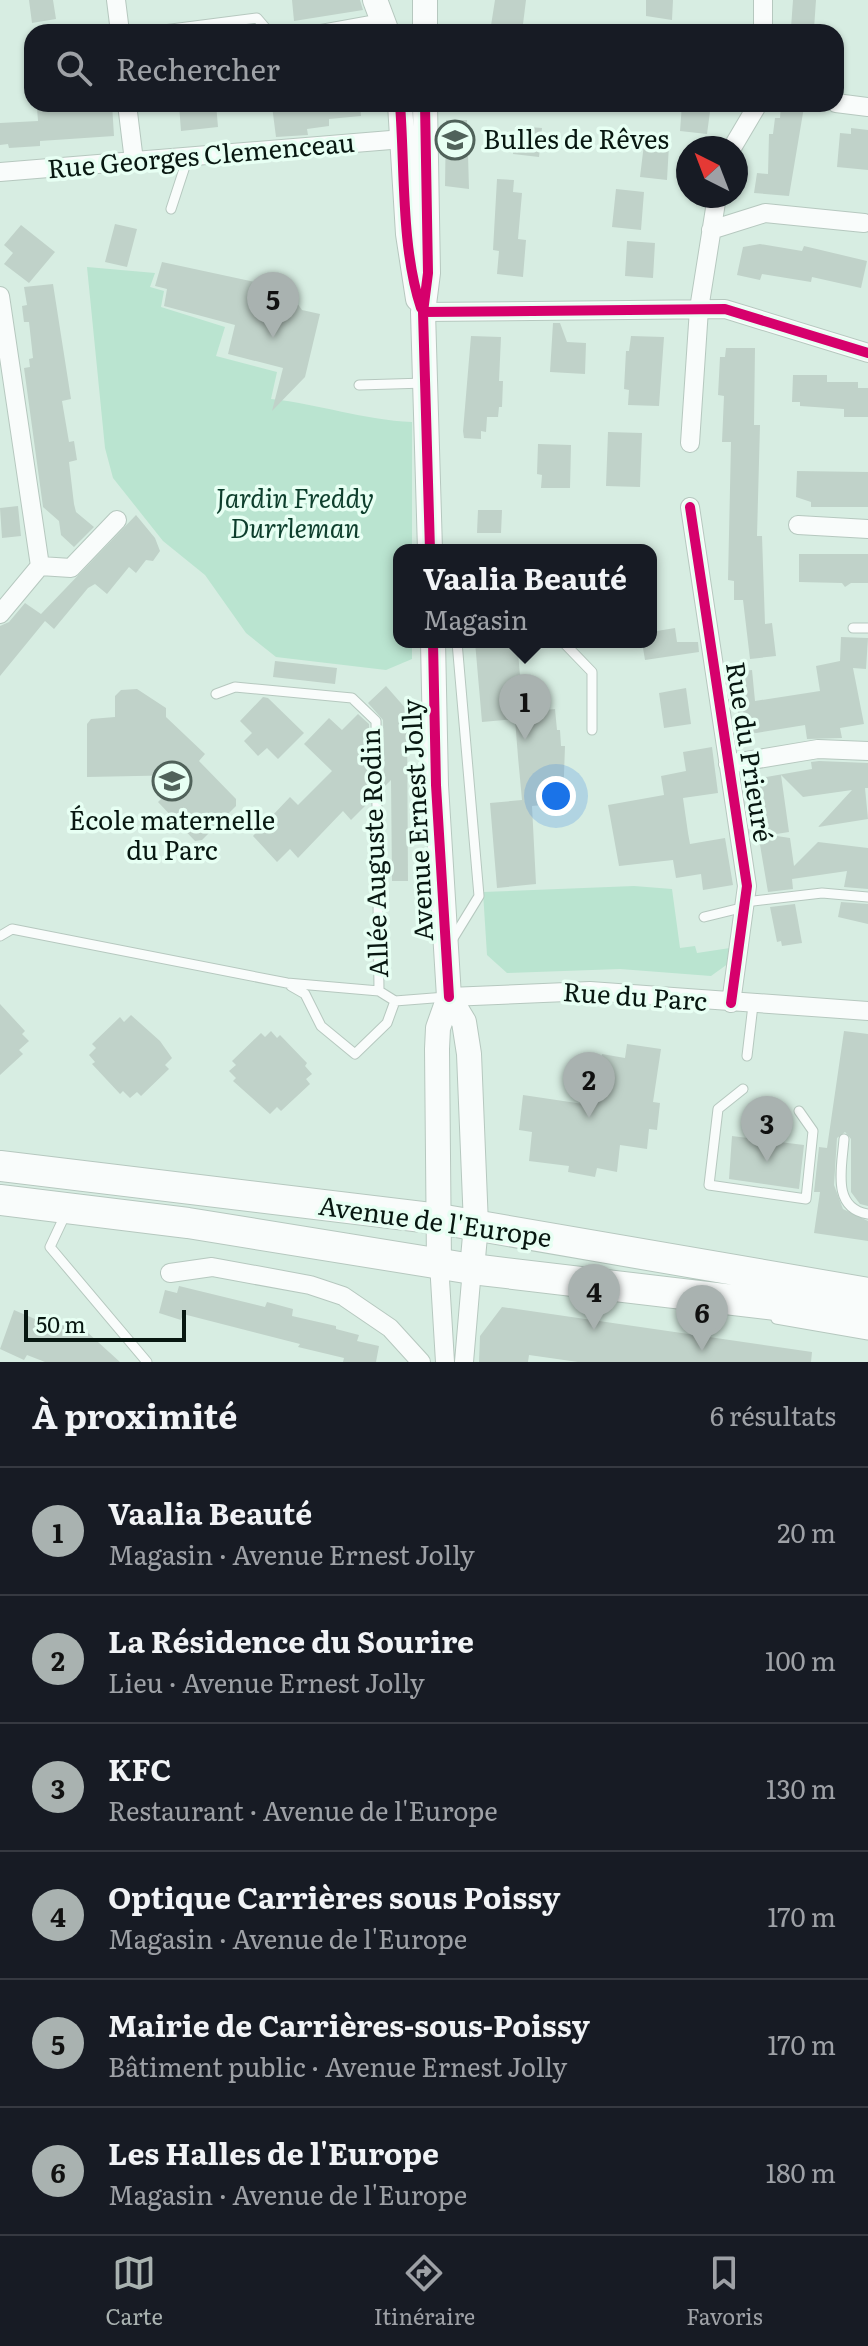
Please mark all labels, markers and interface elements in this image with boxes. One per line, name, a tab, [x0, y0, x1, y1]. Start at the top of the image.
search box	[24, 24, 844, 112]
icon: search	[52, 46, 96, 90]
text: Rechercher	[116, 46, 280, 90]
place label: Bulles de Rêves	[483, 118, 669, 157]
school or university icon: Bulles de Rêves	[434, 119, 476, 161]
street label: Rue Georges Clemenceau	[45, 121, 356, 186]
north arrow	[676, 136, 748, 208]
pin: 5	[247, 272, 299, 338]
park label: Jardin Freddy Durrleman	[216, 477, 374, 546]
popup	[393, 544, 657, 648]
text: Vaalia Beauté	[423, 555, 627, 599]
text: Magasin	[423, 599, 528, 638]
street label: Rue du Prieuré	[718, 659, 785, 845]
pin: 1	[499, 674, 551, 740]
street label: Avenue Ernest Jolly	[390, 698, 441, 942]
street label: Allée Auguste Rodin	[349, 728, 396, 979]
school or university icon: École maternelle du Parc	[151, 760, 193, 802]
your location	[536, 776, 576, 816]
place label: École maternelle du Parc	[69, 799, 275, 868]
street label: Rue du Parc	[562, 970, 709, 1019]
pin: 2	[563, 1052, 615, 1118]
pin: 3	[741, 1096, 793, 1162]
street label: Avenue de l'Europe	[316, 1184, 554, 1255]
pin: 4	[568, 1264, 620, 1330]
pin: 6	[676, 1285, 728, 1351]
scale bar	[24, 1306, 186, 1342]
text: 50 m	[36, 1307, 86, 1340]
text: À proximité	[32, 1389, 237, 1439]
text: 6 résultats	[710, 1395, 836, 1434]
text: Vaalia Beauté	[108, 1490, 312, 1534]
text: 1	[53, 1512, 63, 1551]
text: 20 m	[777, 1512, 836, 1551]
text: Magasin · Avenue Ernest Jolly	[108, 1534, 475, 1573]
text: La Résidence du Sourire	[108, 1618, 474, 1662]
text: 2	[51, 1640, 65, 1679]
text: 100 m	[765, 1640, 836, 1679]
text: Lieu · Avenue Ernest Jolly	[108, 1662, 425, 1701]
text: KFC	[108, 1746, 172, 1790]
text: 3	[51, 1768, 65, 1807]
text: 130 m	[766, 1768, 836, 1807]
text: Restaurant · Avenue de l'Europe	[108, 1790, 498, 1829]
text: Optique Carrières sous Poissy	[108, 1874, 560, 1918]
text: 4	[50, 1896, 66, 1935]
text: 170 m	[768, 1896, 836, 1935]
text: Magasin · Avenue de l'Europe	[108, 1918, 467, 1957]
text: Mairie de Carrières-sous-Poissy	[108, 2002, 590, 2046]
text: 5	[51, 2024, 65, 2063]
text: 170 m	[768, 2024, 836, 2063]
text: Bâtiment public · Avenue Ernest Jolly	[108, 2046, 567, 2085]
text: Les Halles de l'Europe	[108, 2130, 439, 2174]
text: 6	[50, 2152, 66, 2191]
text: 180 m	[766, 2152, 836, 2191]
text: Magasin · Avenue de l'Europe	[108, 2174, 467, 2213]
tab: Carte	[105, 2251, 163, 2332]
tab: Itinéraire	[374, 2251, 475, 2332]
tab: Favoris	[686, 2251, 763, 2332]

